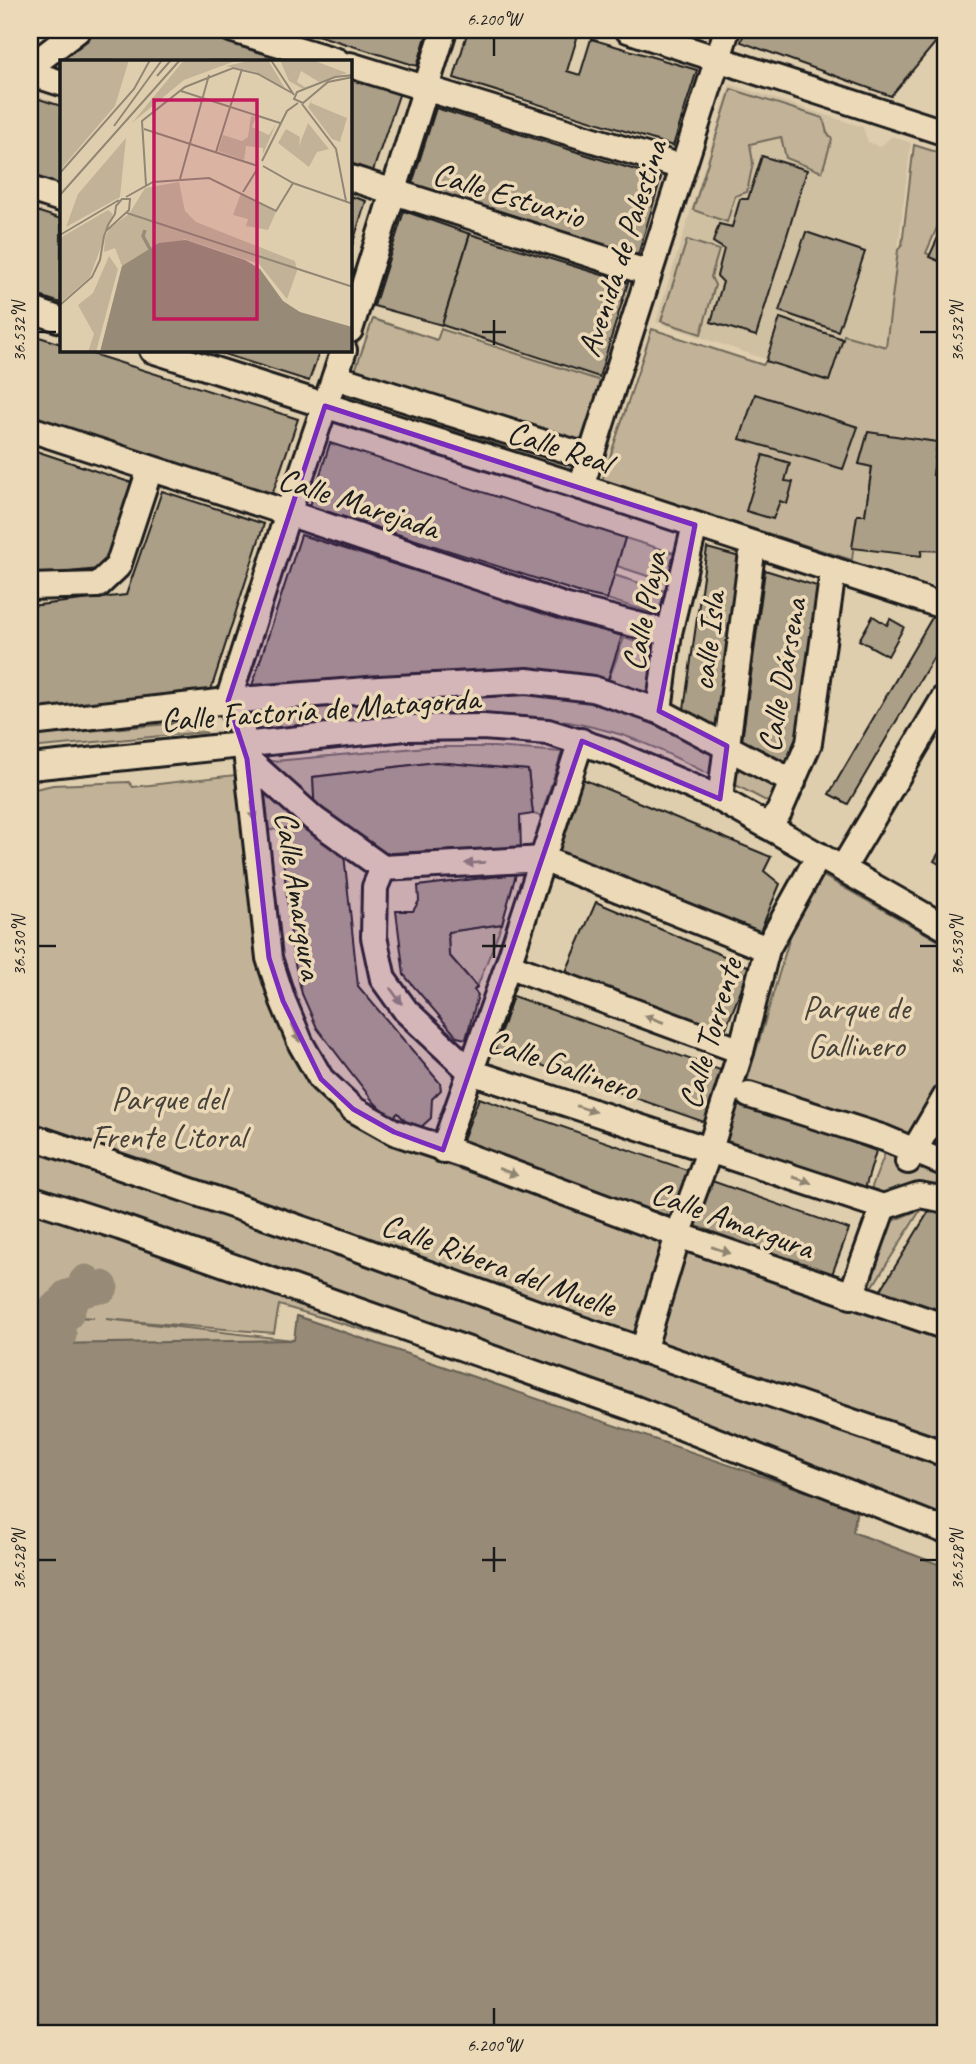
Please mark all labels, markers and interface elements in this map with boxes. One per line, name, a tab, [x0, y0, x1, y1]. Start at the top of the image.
text: 6.200°W	[467, 8, 524, 30]
inset map	[60, 60, 352, 352]
street label: Avenida de Palestina	[567, 133, 677, 362]
street label: Calle Estuario	[428, 152, 591, 238]
text: 36.532°N	[8, 299, 30, 362]
text: 36.532°N	[946, 299, 968, 362]
street label: Calle Real	[502, 410, 622, 485]
street label: Calle Marejada	[273, 457, 447, 549]
street label: Calle Playa	[612, 546, 677, 674]
street label: calle Isla	[681, 587, 735, 693]
street label: Calle Dársena	[748, 593, 816, 755]
street label: Calle Factoría de Matagorda	[159, 677, 483, 741]
one-way arrow	[248, 800, 259, 822]
street label: Calle Amargura	[265, 808, 333, 984]
one-way arrow	[464, 858, 486, 869]
text: 36.530°N	[8, 913, 30, 976]
text: 36.530°N	[946, 913, 968, 976]
street label: Calle Torrente	[668, 951, 752, 1113]
one-way arrow	[388, 987, 403, 1005]
park label: Parque de Gallinero	[802, 987, 912, 1067]
one-way arrow	[643, 1013, 664, 1024]
street label: Calle Gallinero	[482, 1020, 645, 1111]
one-way arrow	[290, 1023, 302, 1043]
park label: Parque del Frente Litoral	[90, 1078, 251, 1158]
one-way arrow	[575, 1104, 596, 1115]
one-way arrow	[497, 1166, 518, 1177]
street label: Calle Amargura	[646, 1171, 821, 1269]
one-way arrow	[792, 1175, 813, 1186]
street label: Calle Ribera del Muelle	[376, 1203, 624, 1328]
one-way arrow	[711, 1245, 732, 1256]
text: 36.528°N	[8, 1527, 30, 1590]
text: 36.528°N	[946, 1527, 968, 1590]
text: 6.200°W	[467, 2034, 524, 2056]

